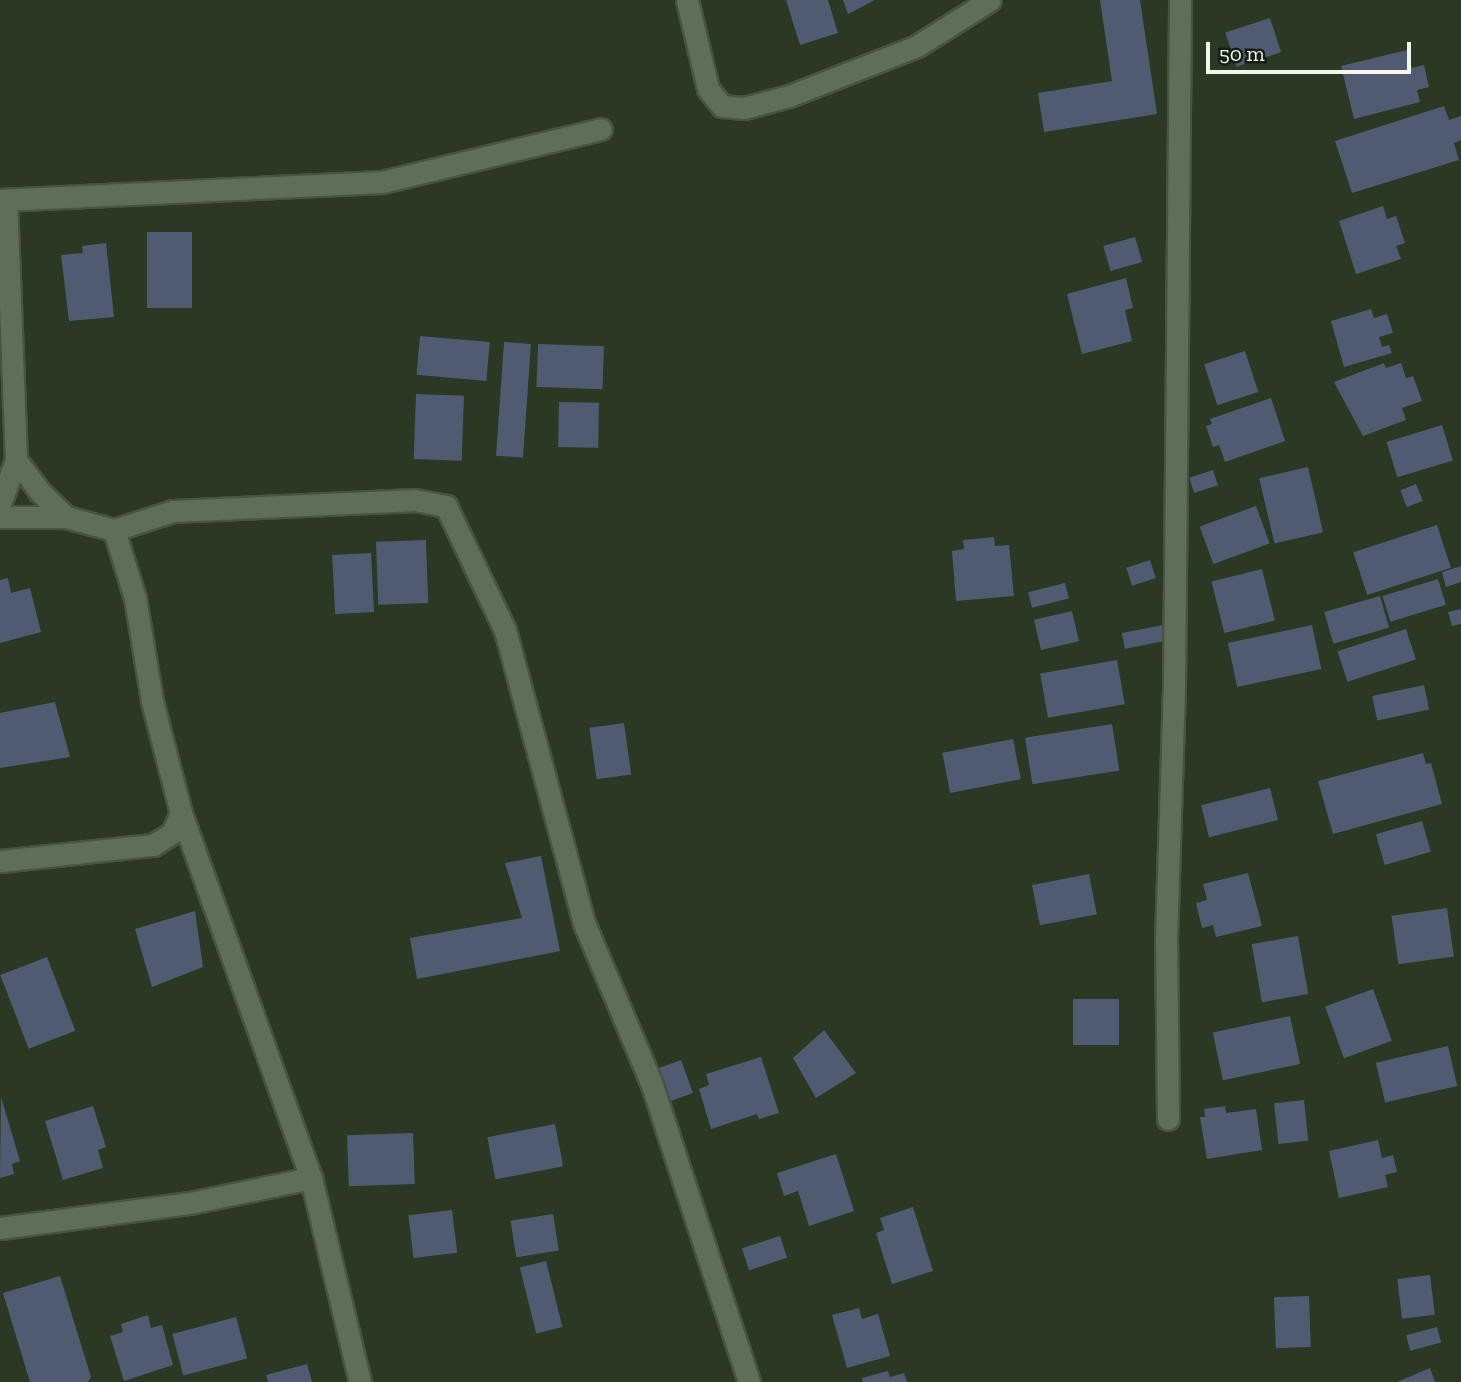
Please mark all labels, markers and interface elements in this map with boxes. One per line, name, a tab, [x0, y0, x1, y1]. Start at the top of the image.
scale bar	[1209, 28, 1414, 72]
text: 50 m	[1219, 41, 1265, 66]

